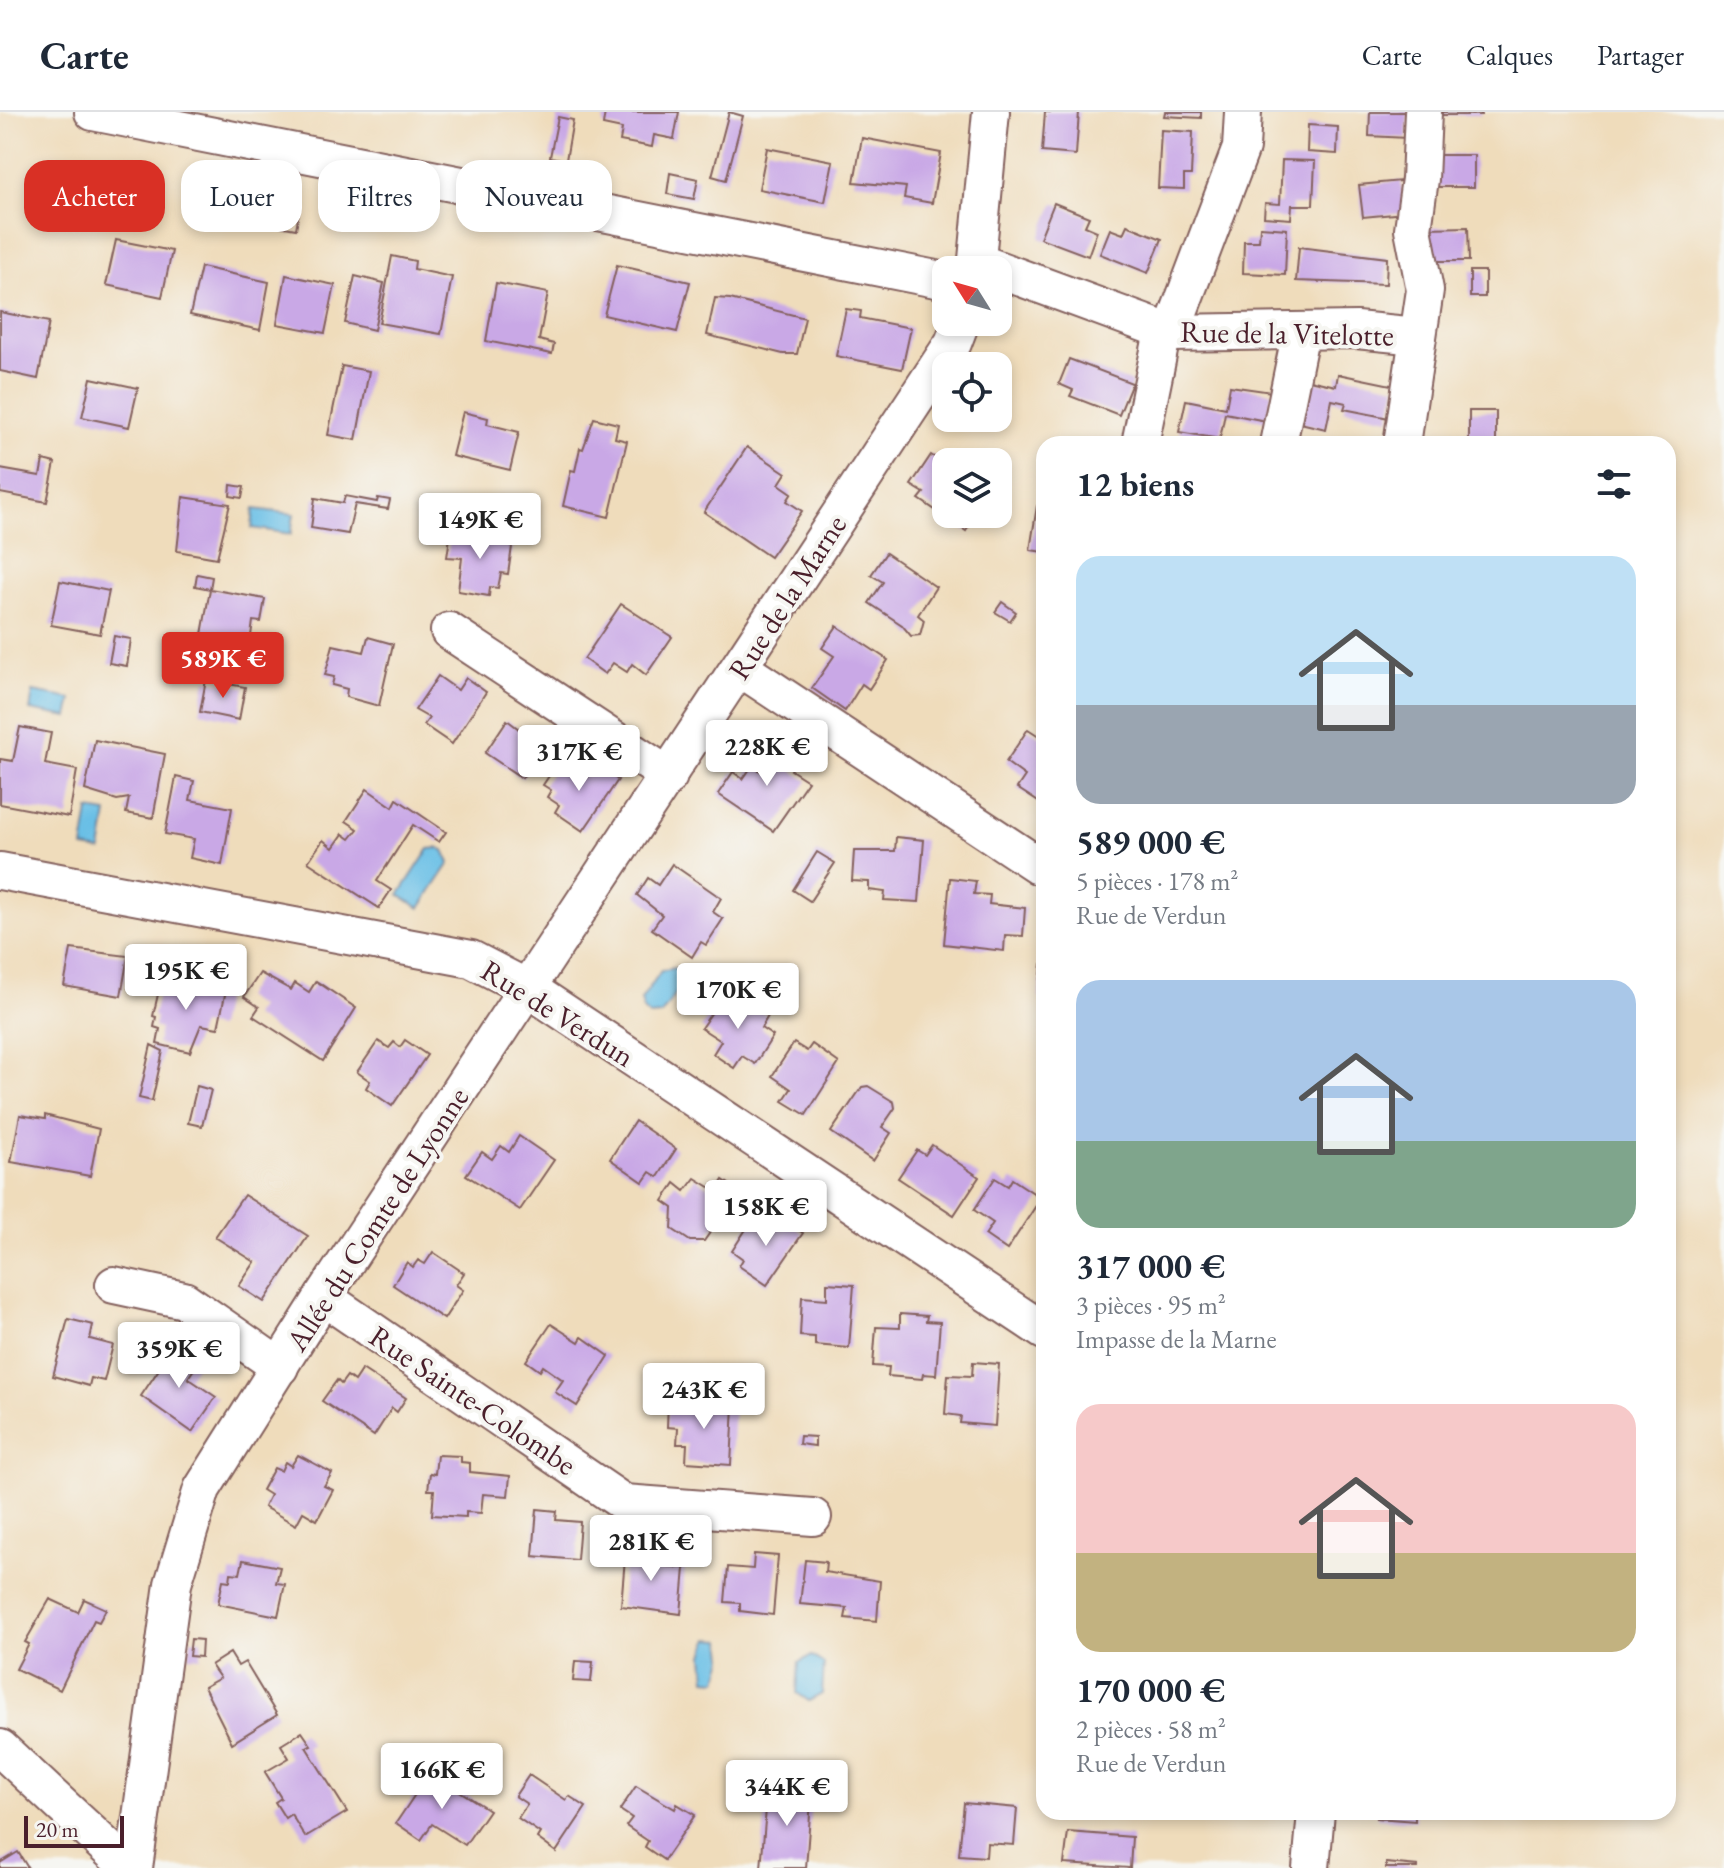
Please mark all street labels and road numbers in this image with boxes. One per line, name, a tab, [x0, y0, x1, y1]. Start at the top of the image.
street label: Rue de la Vitelotte	[1180, 312, 1394, 354]
street label: Rue de la Marne	[719, 507, 855, 687]
street label: Rue de Verdun	[474, 950, 642, 1076]
street label: Allée du Comte de Lyonne	[276, 1079, 477, 1359]
street label: Rue Sainte-Colombe	[362, 1316, 584, 1484]

